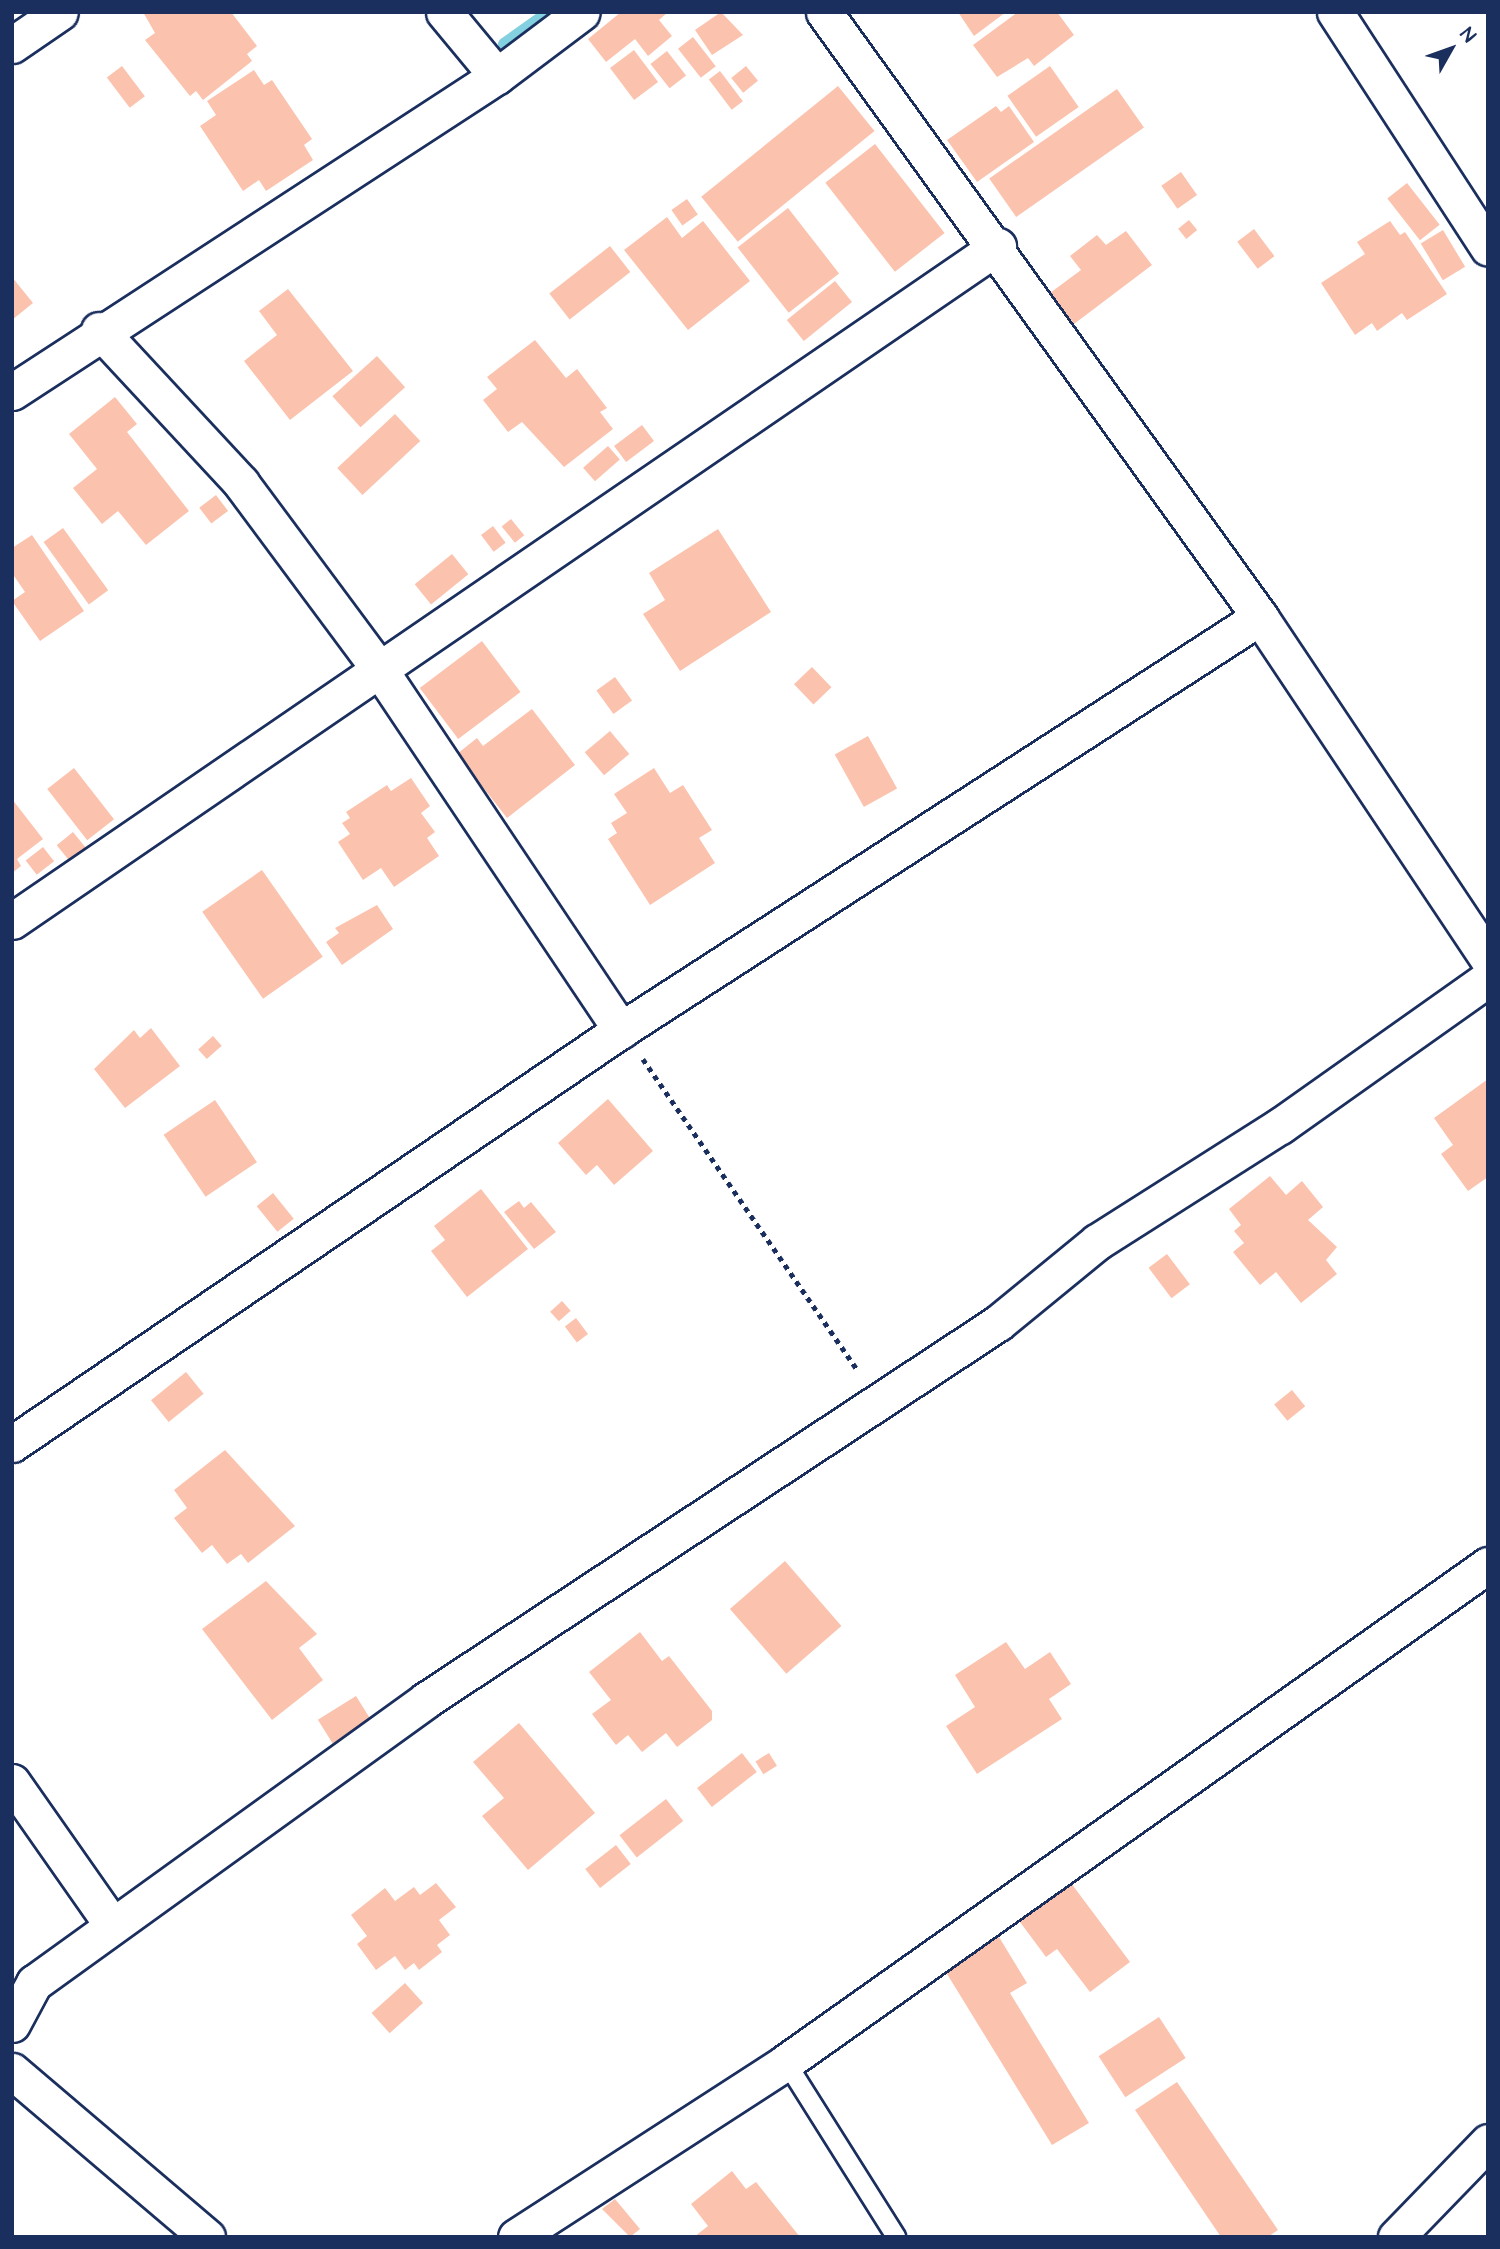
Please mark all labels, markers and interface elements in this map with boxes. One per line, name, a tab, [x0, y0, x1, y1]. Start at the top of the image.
north arrow	[1416, 14, 1486, 84]
text: N	[1453, 22, 1482, 48]

